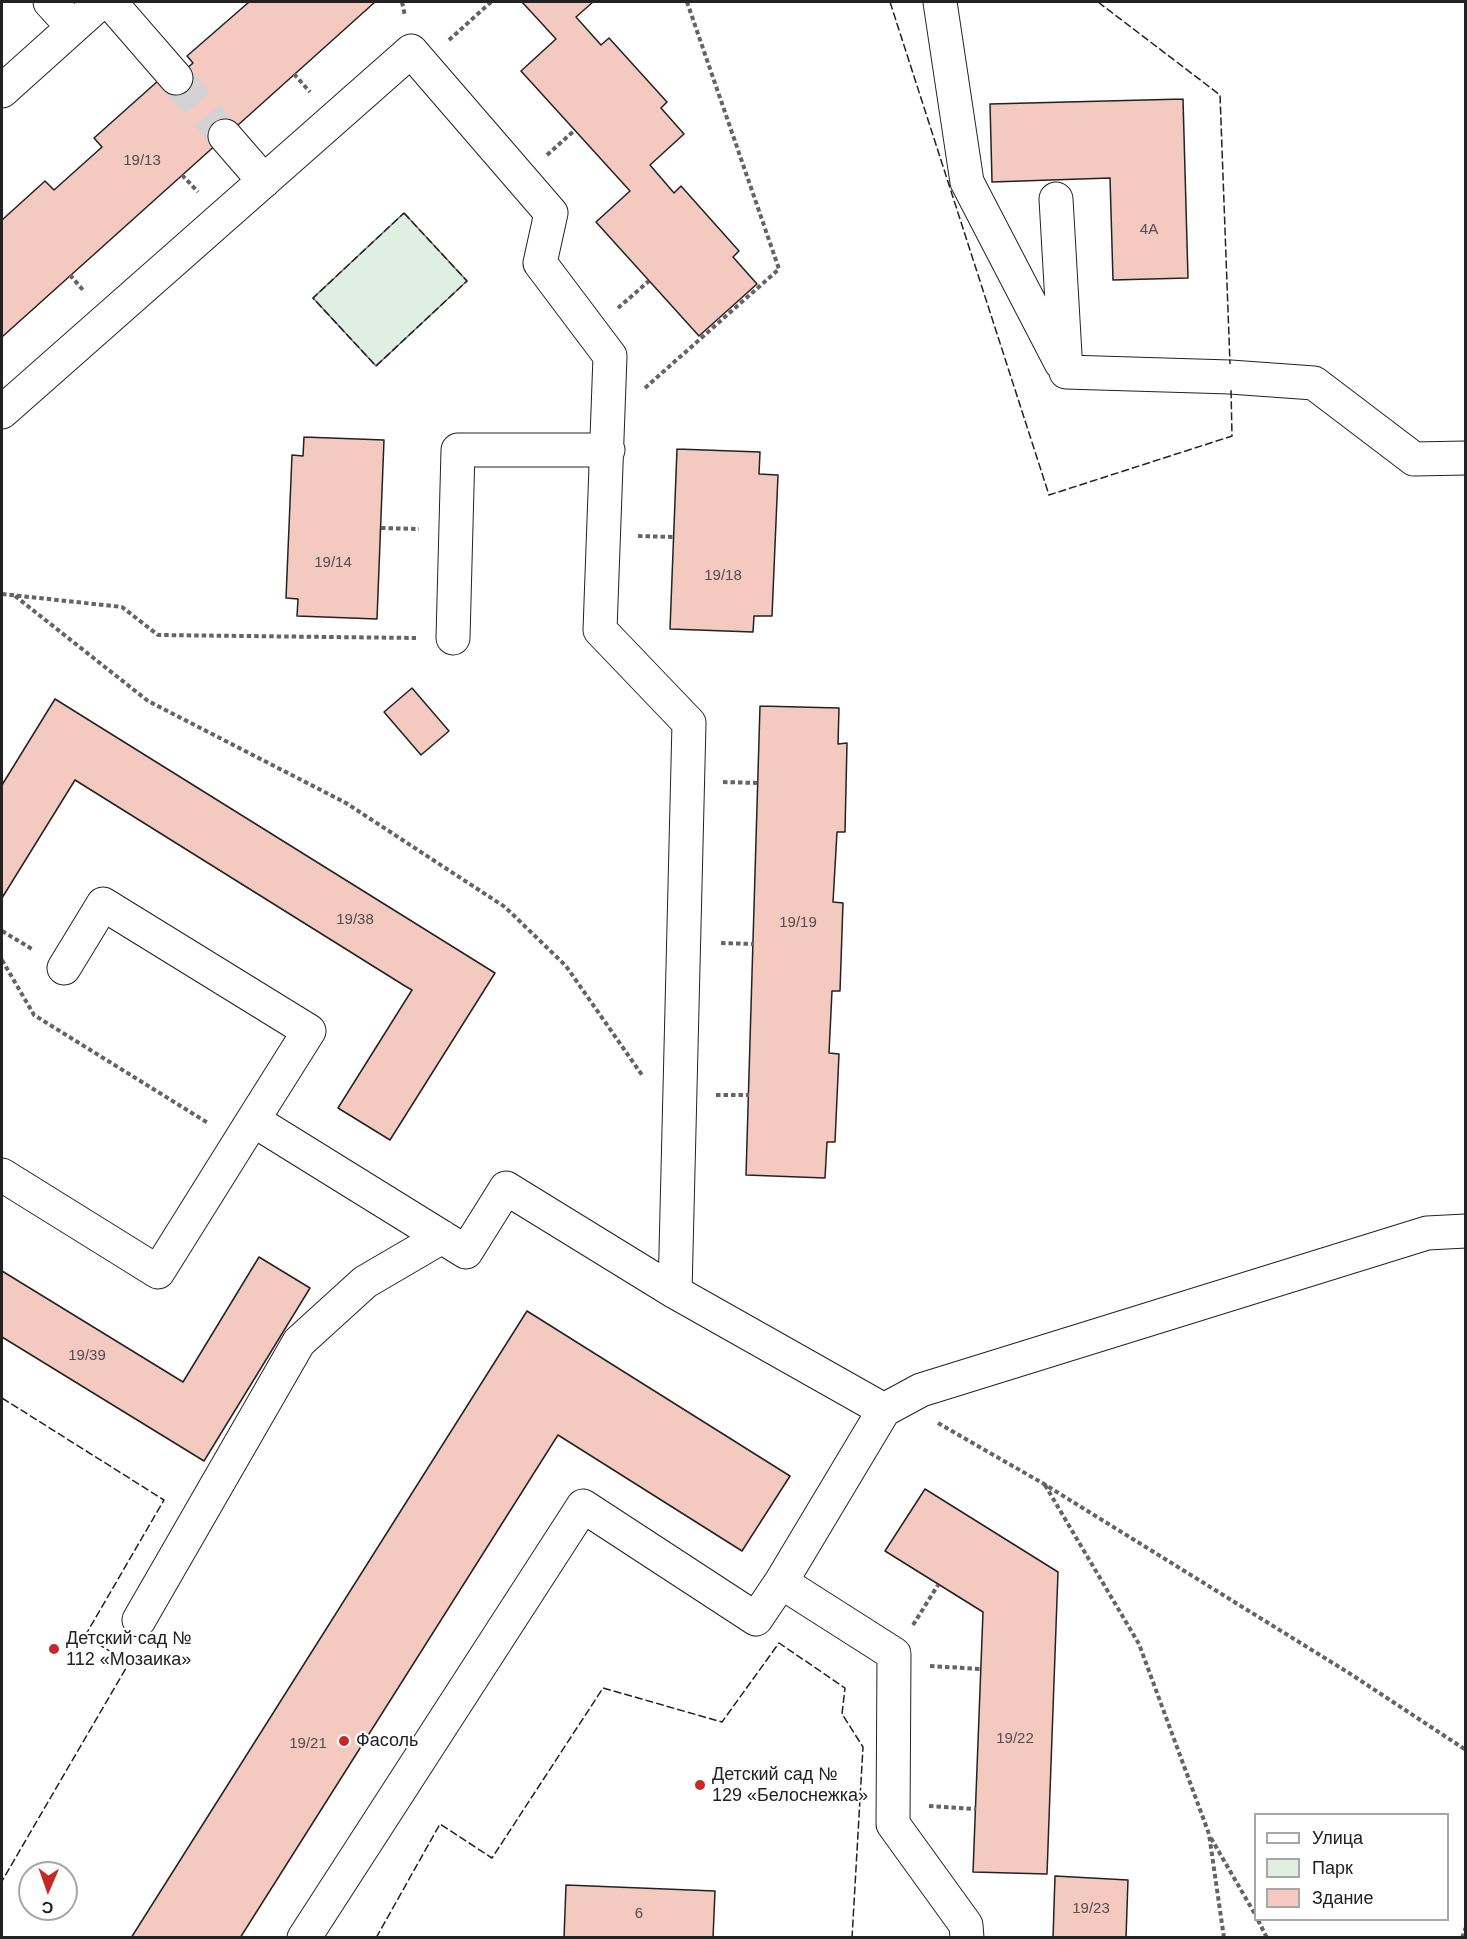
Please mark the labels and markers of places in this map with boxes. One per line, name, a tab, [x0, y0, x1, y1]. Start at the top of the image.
place label: Детский сад № 112 «Мозаика»	[66, 1628, 191, 1670]
marker: Детский сад № 112 «Мозаика»	[47, 1642, 61, 1656]
place label: Фасоль	[356, 1730, 418, 1752]
marker: Фасоль	[337, 1734, 351, 1748]
place label: Детский сад № 129 «Белоснежка»	[712, 1764, 868, 1806]
marker: Детский сад № 129 «Белоснежка»	[693, 1778, 707, 1792]

